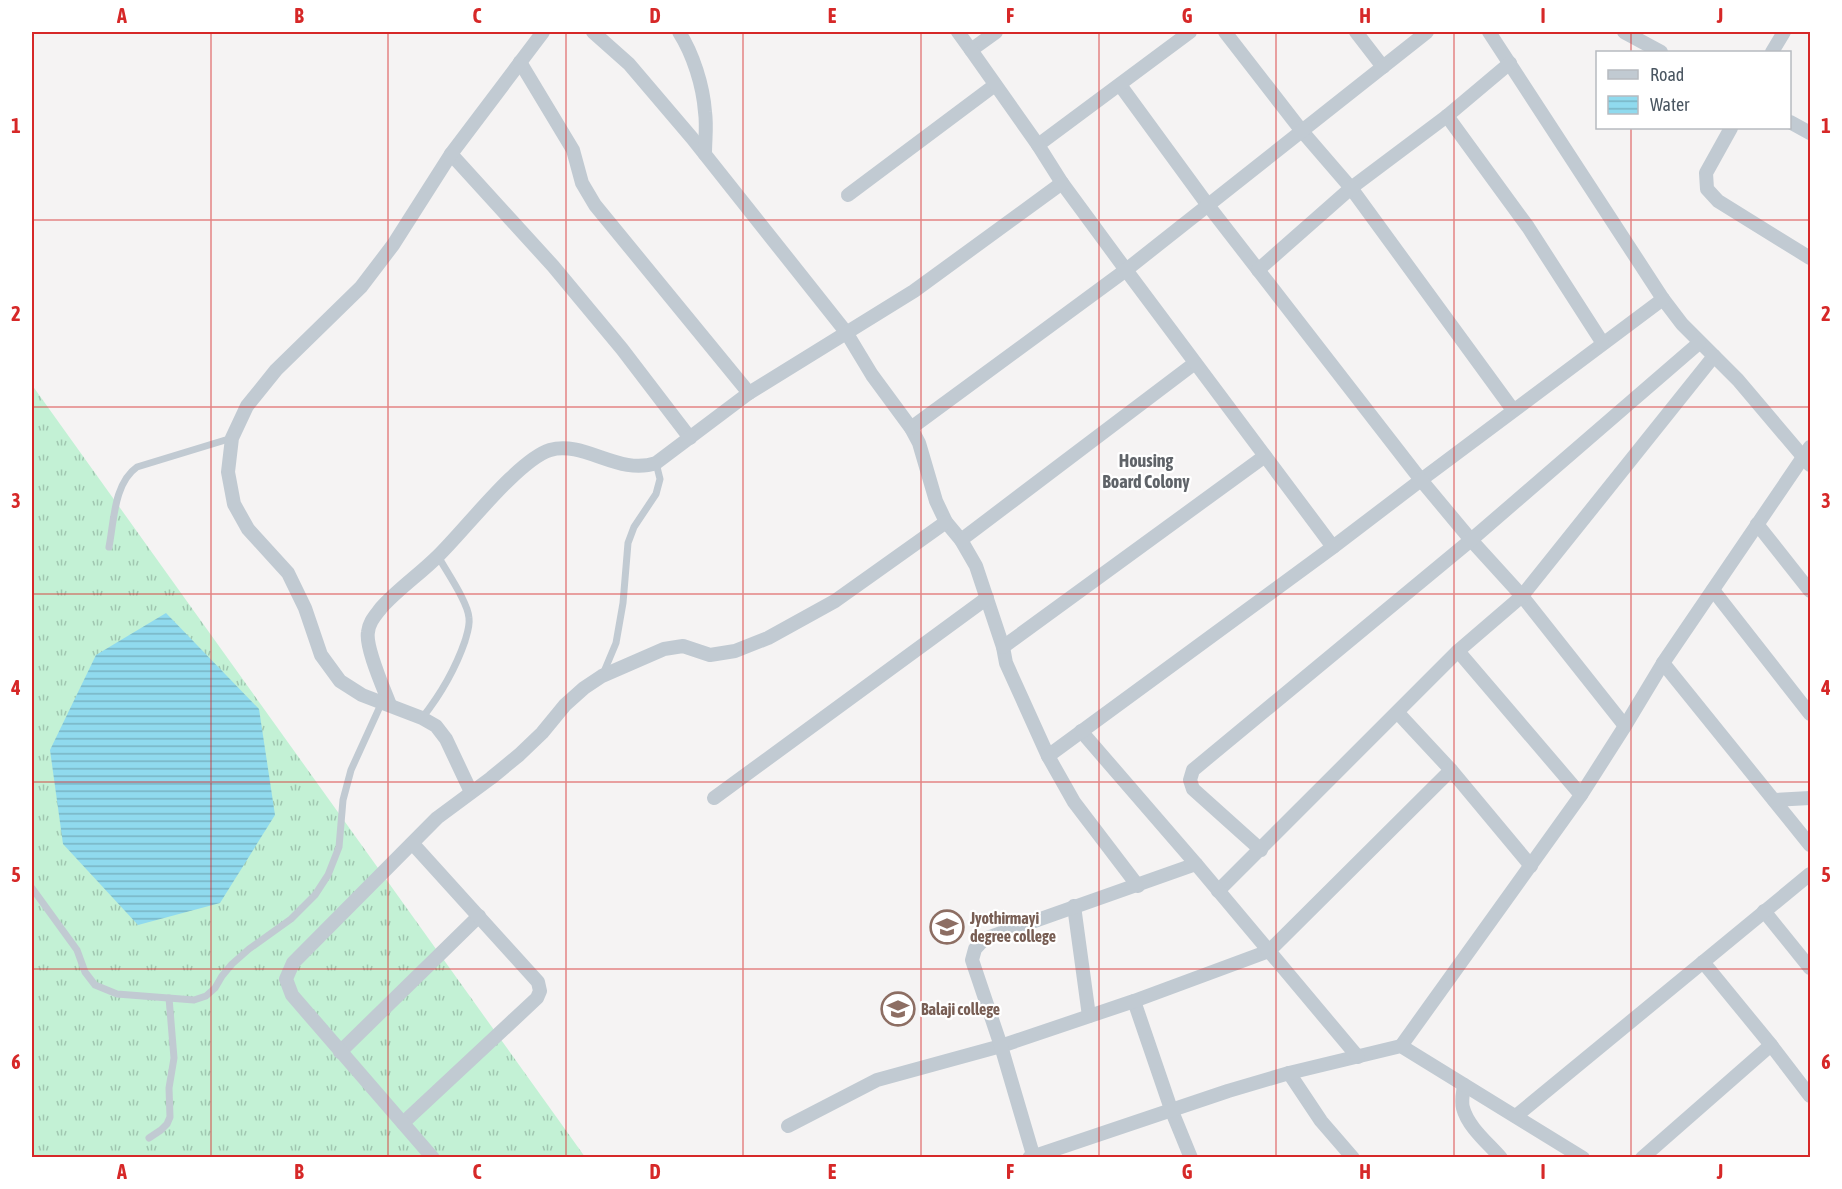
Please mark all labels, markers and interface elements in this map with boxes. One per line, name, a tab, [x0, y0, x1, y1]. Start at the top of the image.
text: A	[116, 4, 127, 27]
text: B	[294, 4, 304, 27]
text: C	[473, 4, 482, 27]
text: D	[649, 4, 661, 27]
text: E	[828, 4, 837, 27]
text: F	[1006, 4, 1014, 27]
text: G	[1182, 4, 1193, 27]
text: H	[1359, 4, 1371, 27]
text: I	[1540, 4, 1546, 27]
text: J	[1716, 4, 1723, 27]
legend	[1596, 51, 1791, 129]
text: Road	[1650, 64, 1684, 85]
text: Water	[1650, 94, 1690, 115]
text: 1	[11, 114, 21, 137]
text: 1	[1821, 114, 1831, 137]
text: 2	[11, 302, 21, 325]
text: 2	[1821, 302, 1831, 325]
district label: Housing Board Colony	[1102, 450, 1190, 492]
text: 3	[11, 489, 21, 512]
text: 3	[1821, 489, 1831, 512]
text: 4	[10, 676, 21, 699]
text: 4	[1820, 676, 1831, 699]
text: 5	[11, 863, 21, 886]
text: 5	[1821, 863, 1831, 886]
school or university icon: Jyothirmayi degree college	[929, 909, 965, 945]
place label: Jyothirmayi degree college	[969, 909, 1056, 945]
school or university icon: Balaji college	[880, 991, 916, 1027]
place label: Balaji college	[921, 1000, 1000, 1018]
text: 6	[11, 1050, 21, 1073]
text: 6	[1821, 1050, 1831, 1073]
text: A	[116, 1160, 127, 1183]
text: B	[294, 1160, 304, 1183]
text: C	[473, 1160, 482, 1183]
text: D	[649, 1160, 661, 1183]
text: E	[828, 1160, 837, 1183]
text: F	[1006, 1160, 1014, 1183]
text: G	[1182, 1160, 1193, 1183]
text: H	[1359, 1160, 1371, 1183]
text: I	[1540, 1160, 1546, 1183]
text: J	[1716, 1160, 1723, 1183]

